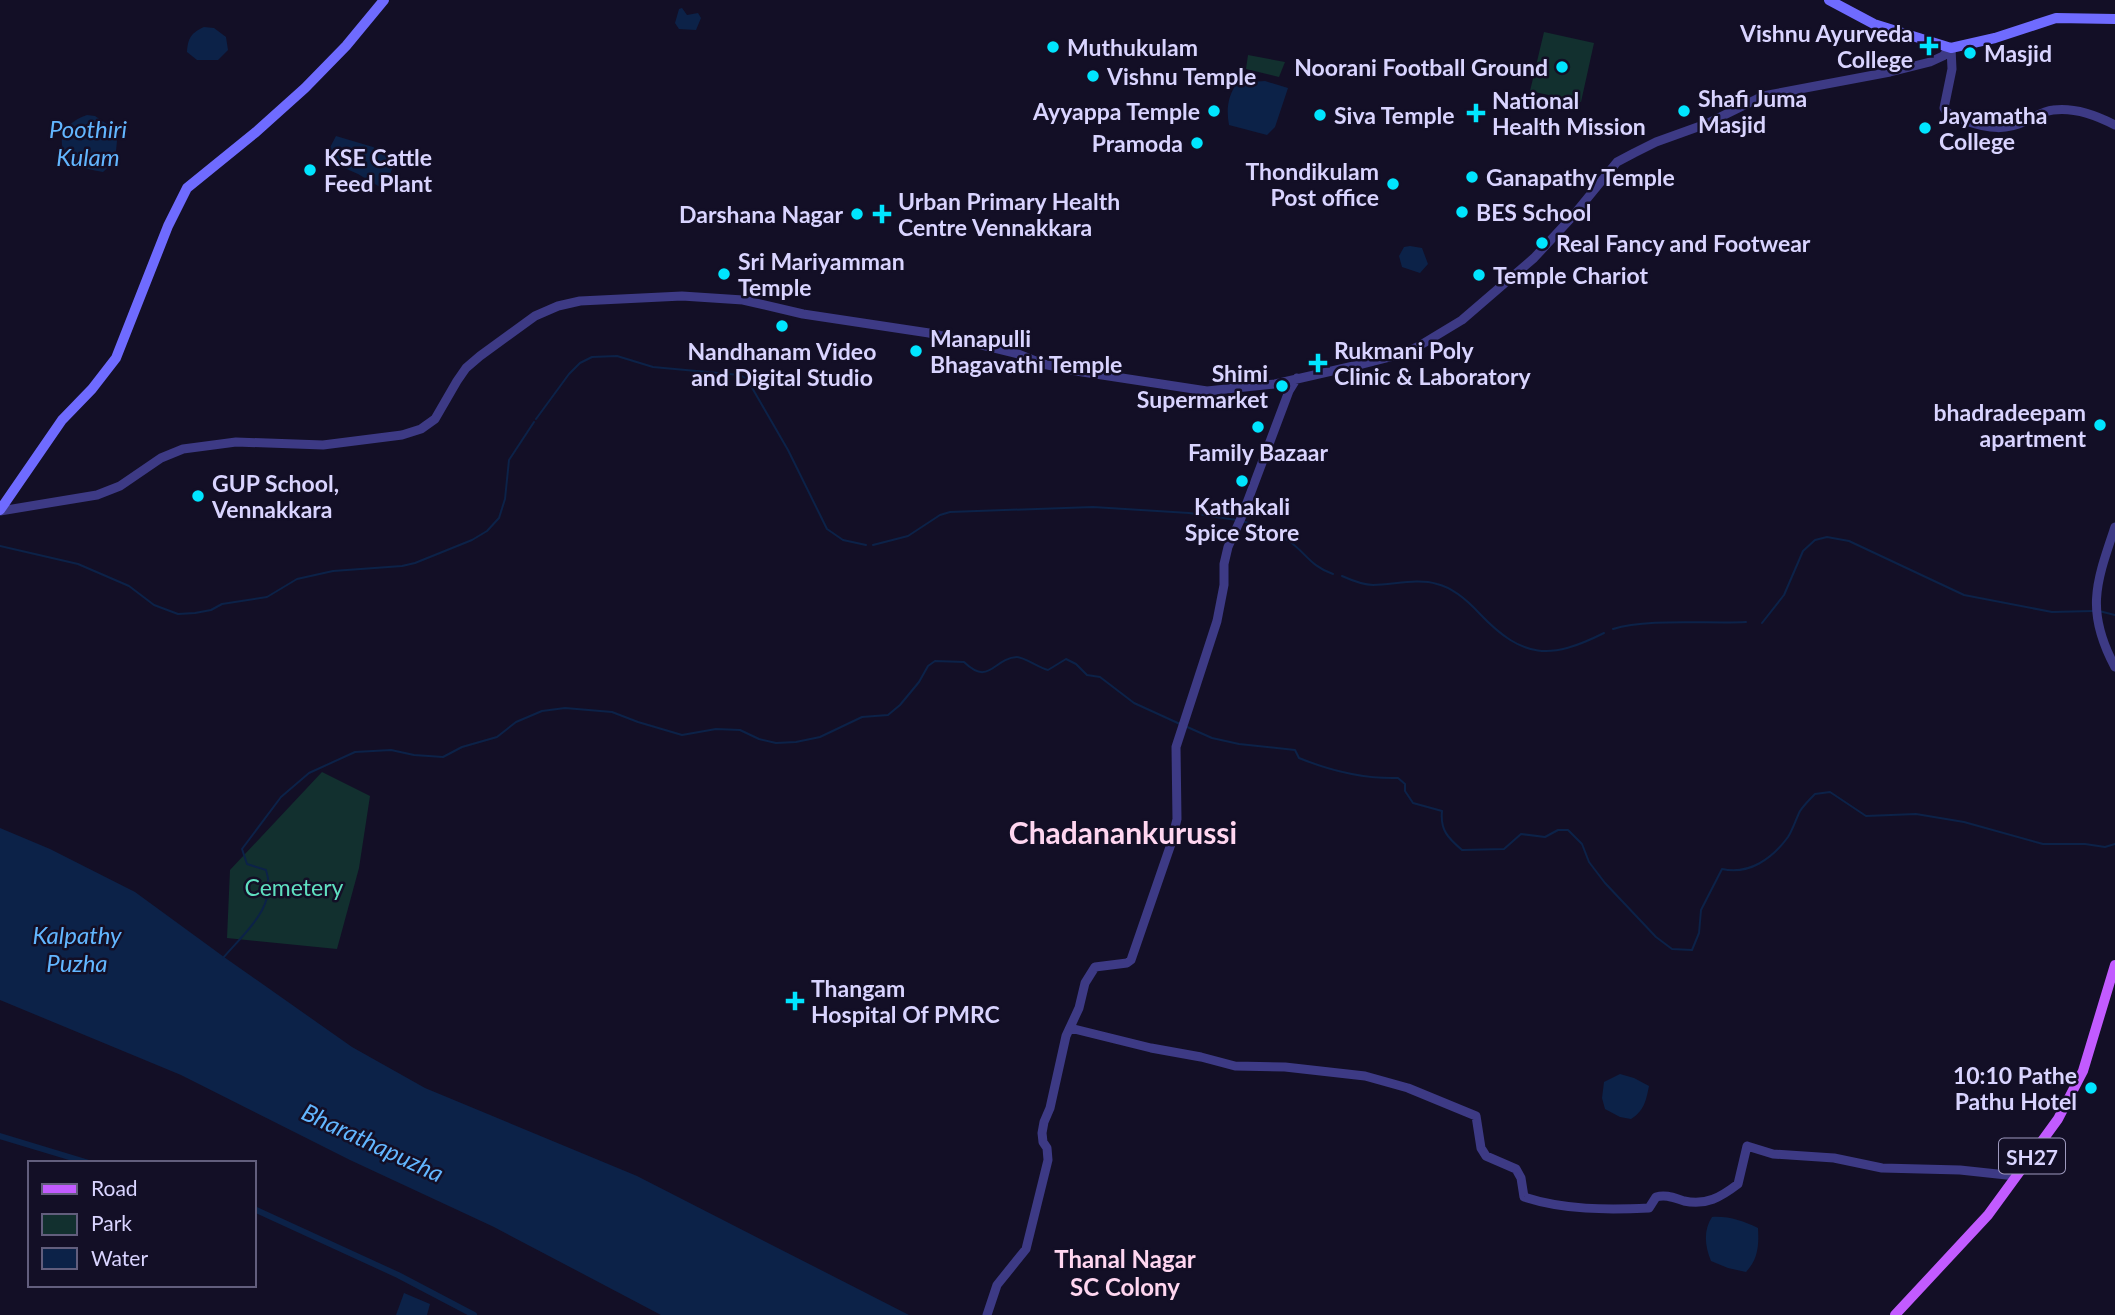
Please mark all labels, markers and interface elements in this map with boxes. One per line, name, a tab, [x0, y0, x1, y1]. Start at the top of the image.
place label: Vishnu Ayurveda College	[1739, 19, 1913, 73]
place label: Muthukulam	[1067, 33, 1198, 61]
marker: Vishnu Ayurveda College	[1919, 36, 1939, 56]
marker: Muthukulam	[1045, 39, 1061, 55]
place label: Masjid	[1984, 39, 2052, 67]
marker: Masjid	[1962, 45, 1978, 61]
place label: Noorani Football Ground	[1294, 53, 1548, 81]
marker: Noorani Football Ground	[1554, 59, 1570, 75]
place label: Vishnu Temple	[1106, 62, 1256, 90]
marker: Vishnu Temple	[1085, 68, 1101, 84]
place label: Shafi Juma Masjid	[1698, 84, 1807, 138]
place label: National Health Mission	[1492, 86, 1646, 140]
place label: Ayyappa Temple	[1032, 97, 1200, 125]
place label: Siva Temple	[1334, 101, 1454, 129]
place label: Jayamatha College	[1939, 101, 2047, 155]
marker: Ayyappa Temple	[1206, 103, 1222, 119]
marker: National Health Mission	[1466, 103, 1486, 123]
marker: Shafi Juma Masjid	[1676, 103, 1692, 119]
marker: Siva Temple	[1312, 107, 1328, 123]
water label: Poothiri Kulam	[49, 114, 128, 171]
marker: Jayamatha College	[1917, 120, 1933, 136]
place label: Pramoda	[1092, 129, 1183, 157]
marker: Pramoda	[1189, 135, 1205, 151]
place label: KSE Cattle Feed Plant	[324, 143, 433, 197]
place label: Thondikulam Post office	[1245, 157, 1379, 211]
marker: KSE Cattle Feed Plant	[302, 162, 318, 178]
place label: Ganapathy Temple	[1486, 163, 1675, 191]
marker: Ganapathy Temple	[1464, 169, 1480, 185]
marker: Thondikulam Post office	[1385, 176, 1401, 192]
place label: Urban Primary Health Centre Vennakkara	[898, 187, 1120, 241]
place label: BES School	[1476, 198, 1591, 226]
place label: Darshana Nagar	[679, 200, 843, 228]
marker: Urban Primary Health Centre Vennakkara	[872, 204, 892, 224]
marker: BES School	[1454, 204, 1470, 220]
marker: Darshana Nagar	[849, 206, 865, 222]
place label: Real Fancy and Footwear	[1556, 229, 1811, 257]
marker: Real Fancy and Footwear	[1534, 235, 1550, 251]
place label: Sri Mariyamman Temple	[738, 247, 905, 301]
place label: Temple Chariot	[1493, 261, 1648, 289]
marker: Sri Mariyamman Temple	[716, 266, 732, 282]
marker: Temple Chariot	[1471, 267, 1487, 283]
marker: Nandhanam Video and Digital Studio	[774, 318, 790, 334]
place label: Manapulli Bhagavathi Temple	[930, 324, 1122, 378]
place label: Rukmani Poly Clinic & Laboratory	[1334, 336, 1532, 390]
place label: Nandhanam Video and Digital Studio	[688, 337, 876, 391]
marker: Manapulli Bhagavathi Temple	[908, 343, 924, 359]
marker: Rukmani Poly Clinic & Laboratory	[1308, 353, 1328, 373]
place label: Shimi Supermarket	[1137, 359, 1268, 413]
marker: Shimi Supermarket	[1274, 378, 1290, 394]
place label: bhadradeepam apartment	[1934, 398, 2086, 452]
marker: bhadradeepam apartment	[2092, 417, 2108, 433]
marker: Family Bazaar	[1250, 419, 1266, 435]
place label: Family Bazaar	[1188, 438, 1329, 466]
place label: GUP School, Vennakkara	[211, 469, 339, 523]
marker: Kathakali Spice Store	[1234, 473, 1250, 489]
marker: GUP School, Vennakkara	[190, 488, 206, 504]
place label: Kathakali Spice Store	[1185, 492, 1299, 546]
district label: Chadanankurussi	[1009, 814, 1237, 850]
park label: Cemetery	[245, 873, 344, 901]
water label: Kalpathy Puzha	[32, 920, 122, 977]
place label: Thangam Hospital Of PMRC	[811, 974, 1000, 1028]
marker: Thangam Hospital Of PMRC	[785, 991, 805, 1011]
place label: 10:10 Pathe Pathu Hotel	[1953, 1061, 2077, 1115]
marker: 10:10 Pathe Pathu Hotel	[2083, 1080, 2099, 1096]
water label: Bharathapuzha	[298, 1097, 448, 1187]
road number: SH27	[1999, 1138, 2065, 1174]
legend	[28, 1161, 256, 1287]
text: Road	[91, 1175, 138, 1200]
text: Park	[91, 1210, 132, 1235]
district label: Thanal Nagar SC Colony	[1054, 1244, 1196, 1301]
text: Water	[91, 1245, 148, 1270]

